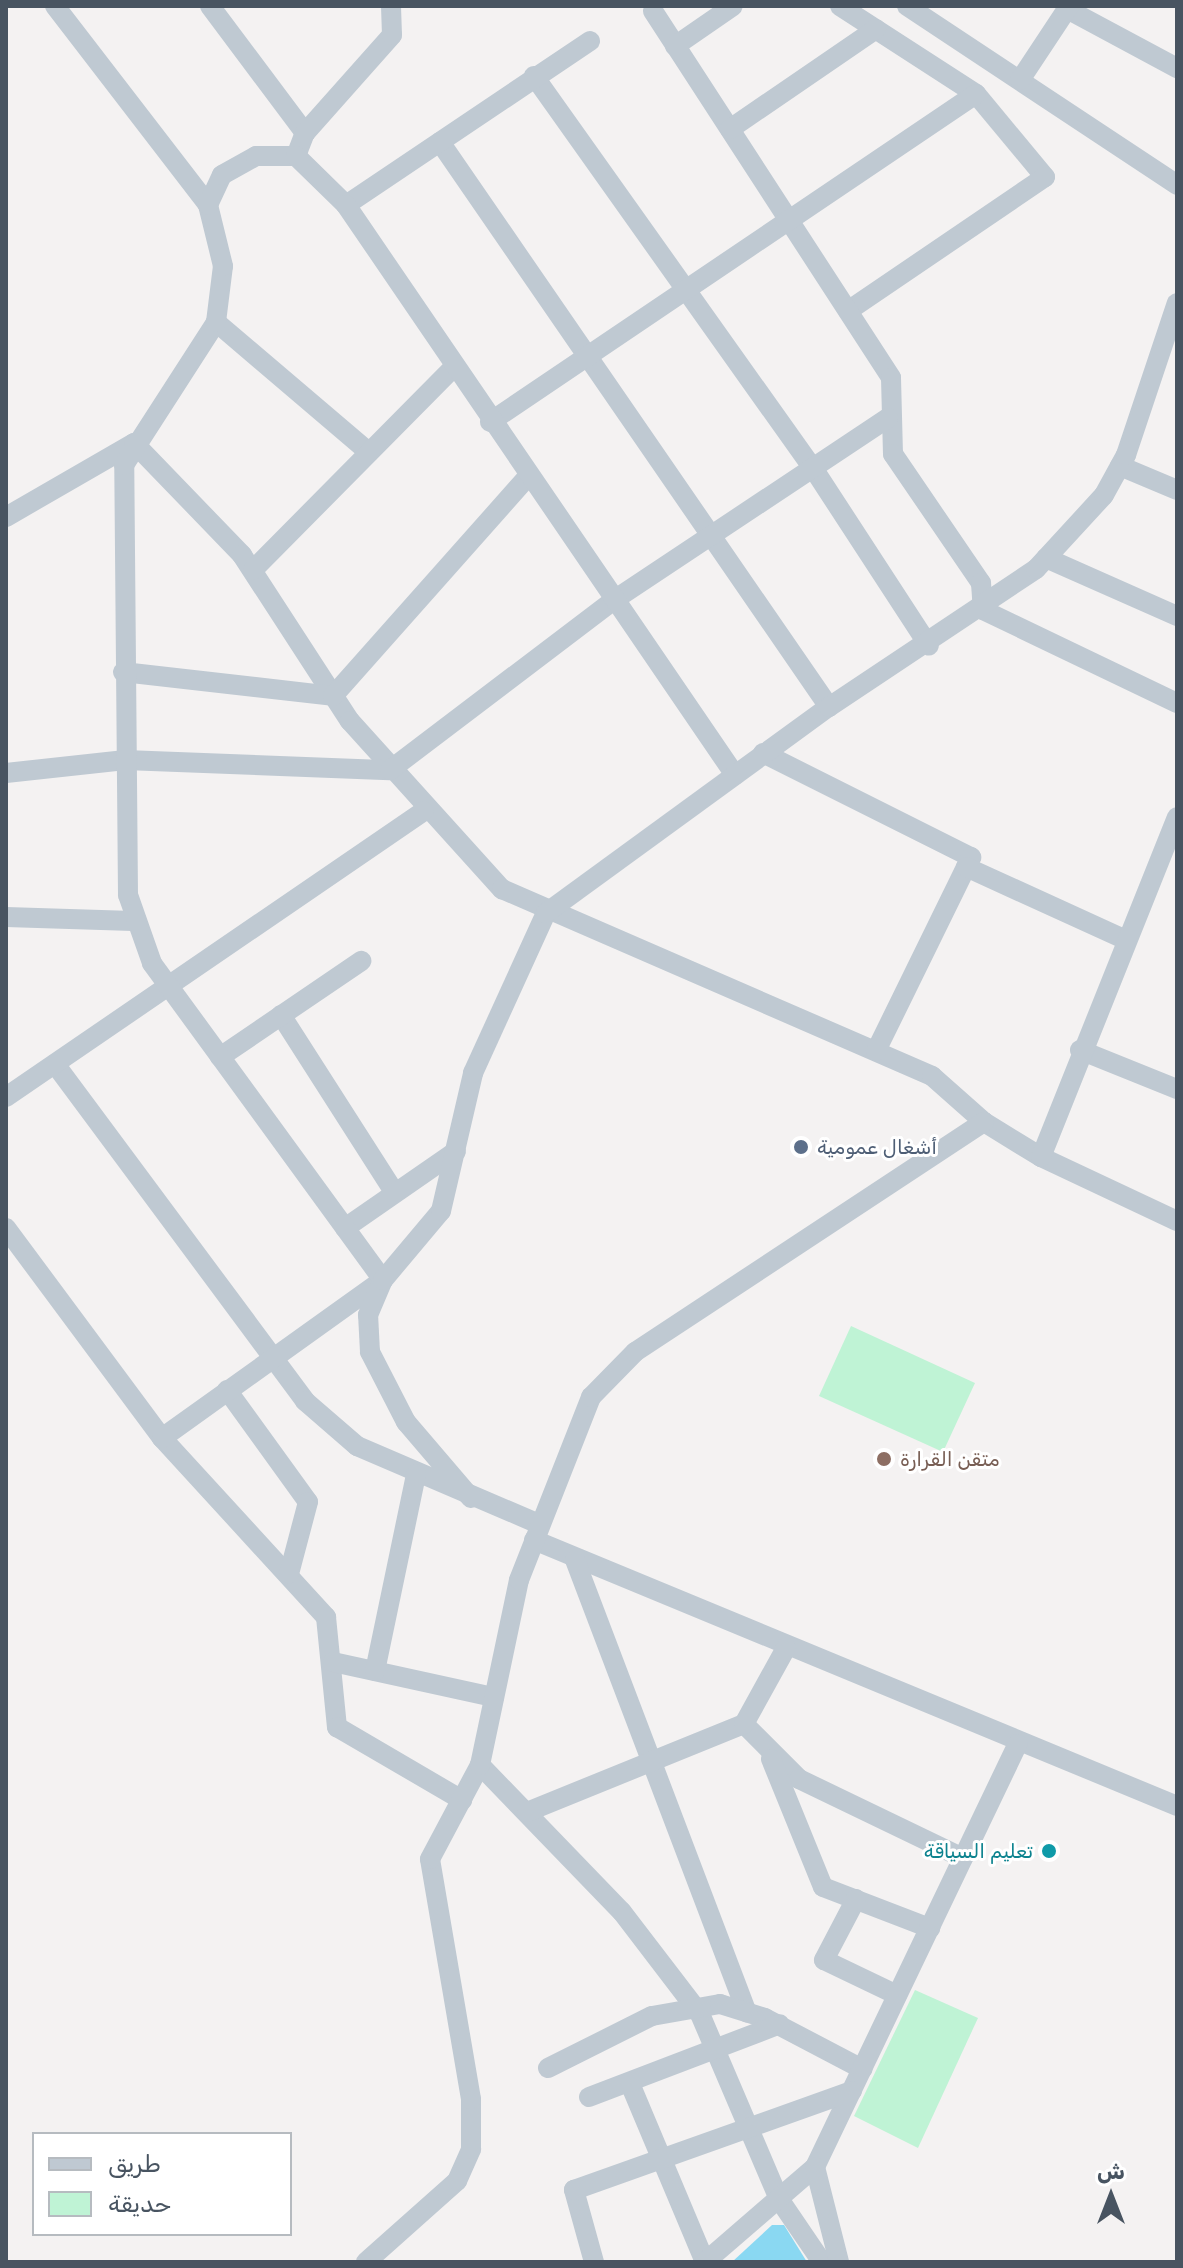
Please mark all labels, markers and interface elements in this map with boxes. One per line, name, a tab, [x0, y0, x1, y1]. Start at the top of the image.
place label: أشغال عمومية	[817, 1135, 937, 1159]
marker: أشغال عمومية	[792, 1138, 810, 1156]
place label: متقن القرارة	[900, 1447, 1000, 1471]
marker: متقن القرارة	[875, 1450, 893, 1468]
place label: تعليم السياقة	[924, 1839, 1033, 1863]
marker: تعليم السياقة	[1040, 1842, 1058, 1860]
legend	[32, 2132, 292, 2236]
text: طريق	[108, 2150, 161, 2178]
north arrow	[1071, 2156, 1151, 2236]
text: ش	[1097, 2158, 1125, 2185]
text: حديقة	[108, 2190, 171, 2218]

